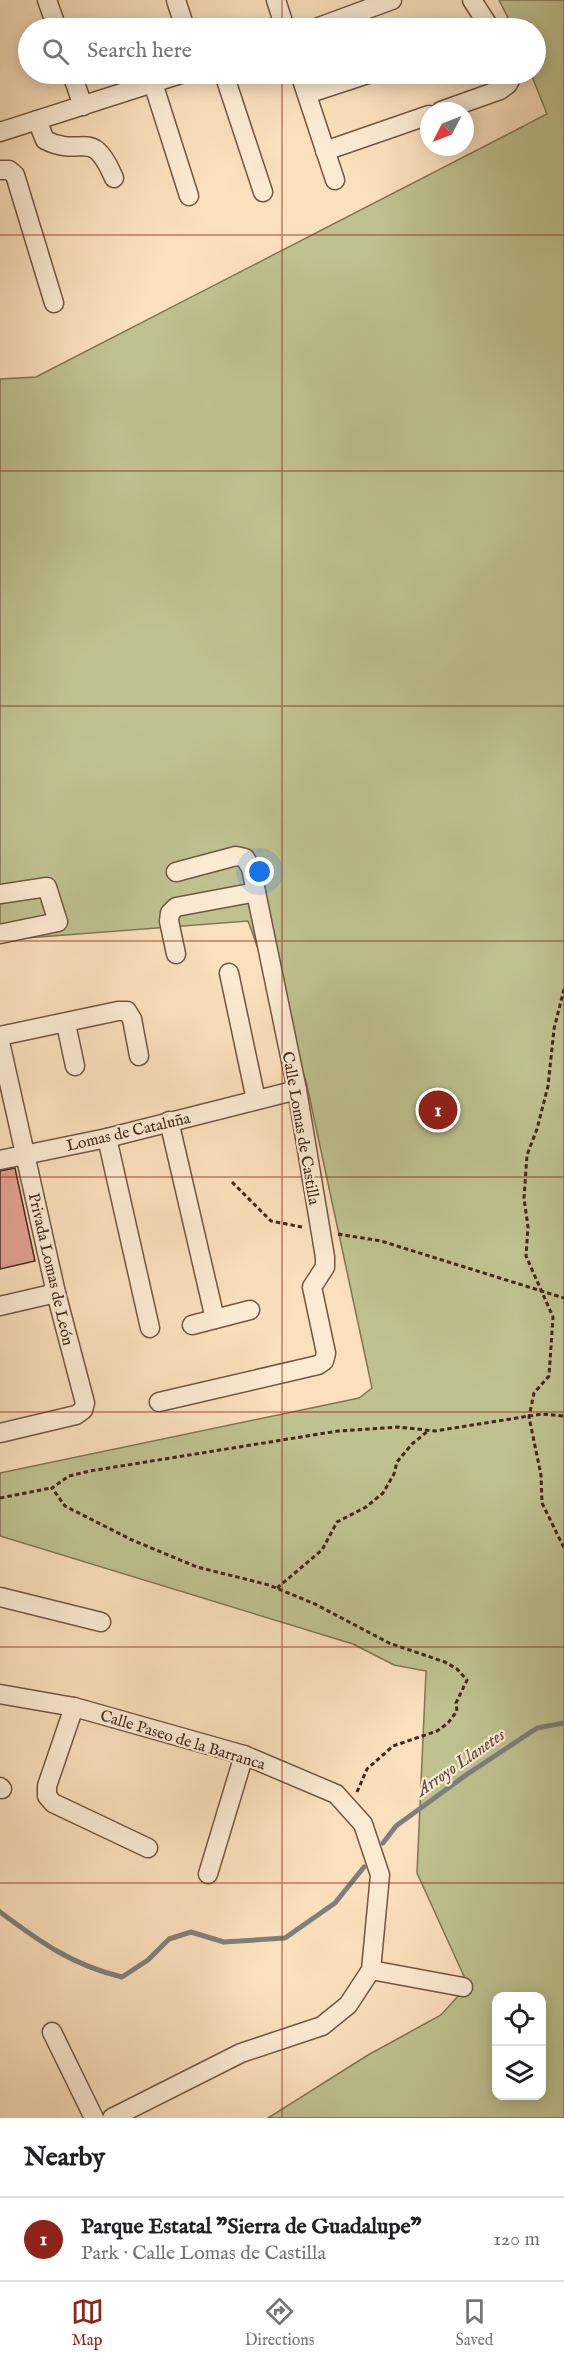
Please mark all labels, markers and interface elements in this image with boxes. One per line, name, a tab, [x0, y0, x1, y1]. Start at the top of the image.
search box	[18, 18, 546, 84]
icon: search	[39, 35, 72, 68]
text: Search here	[87, 37, 192, 65]
north arrow	[420, 102, 474, 156]
your location	[245, 857, 274, 886]
street label: Calle Lomas de Castilla	[277, 1050, 323, 1207]
pin: 1	[418, 1088, 458, 1132]
street label: Lomas de Cataluña	[64, 1109, 193, 1157]
street label: Privada Lomas de León	[23, 1191, 77, 1348]
street label: Calle Paseo de la Barranca	[97, 1706, 267, 1776]
water label: Arroyo Llanetes	[410, 1724, 511, 1804]
map controls	[492, 1992, 546, 2100]
button: locate	[492, 1992, 546, 2046]
button: layers	[492, 2046, 546, 2100]
text: Nearby	[24, 2141, 105, 2174]
text: Parque Estatal "Sierra de Guadalupe"	[81, 2213, 421, 2241]
text: 1	[40, 2227, 47, 2252]
text: 120 m	[494, 2227, 540, 2252]
text: Park · Calle Lomas de Castilla	[81, 2241, 326, 2266]
tab: Map	[71, 2295, 104, 2351]
tab: Directions	[245, 2295, 314, 2351]
tab: Saved	[456, 2295, 493, 2351]

